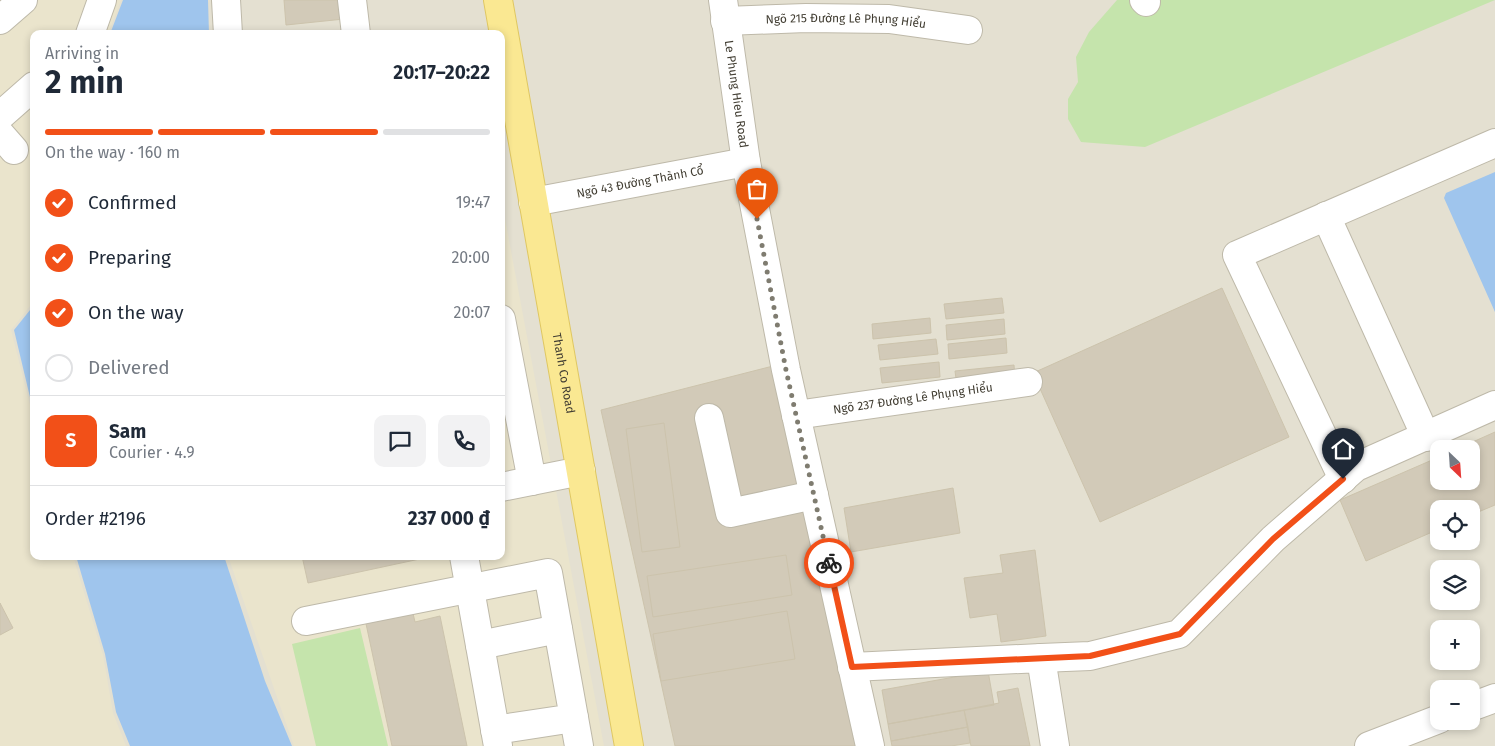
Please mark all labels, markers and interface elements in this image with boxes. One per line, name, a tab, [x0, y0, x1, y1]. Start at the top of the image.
street label: Ngõ 215 Đường Lê Phụng Hiểu	[765, 11, 927, 31]
street label: Le Phung Hieu Road	[722, 39, 751, 149]
text: Arriving in	[45, 44, 119, 63]
text: 20:17–20:22	[393, 61, 490, 84]
text: 2 min	[45, 63, 124, 101]
text: On the way · 160 m	[45, 143, 180, 162]
street label: Ngõ 43 Đường Thành Cổ	[575, 161, 705, 201]
pin	[736, 168, 778, 219]
icon: bag	[743, 175, 771, 203]
icon: check	[45, 189, 73, 217]
text: Confirmed	[88, 191, 177, 214]
text: 19:47	[456, 193, 490, 212]
icon: check	[45, 244, 73, 272]
text: Preparing	[88, 246, 171, 269]
text: 20:00	[451, 248, 490, 267]
icon: check	[45, 299, 73, 327]
text: On the way	[88, 301, 184, 324]
text: 20:07	[454, 303, 490, 322]
street label: Thanh Co Road	[550, 332, 577, 415]
text: Delivered	[88, 356, 170, 379]
street label: Ngõ 237 Đường Lê Phụng Hiểu	[832, 379, 994, 417]
button: chat	[374, 415, 426, 467]
button: phone	[438, 415, 490, 467]
text: Sam	[109, 420, 146, 443]
pin	[1322, 428, 1364, 479]
text: S	[66, 429, 76, 452]
icon: home	[1329, 435, 1357, 463]
north arrow	[1430, 440, 1480, 490]
map controls	[1430, 440, 1480, 730]
text: Courier · 4.9	[109, 443, 195, 462]
button: locate	[1430, 500, 1480, 550]
text: Order #2196	[45, 507, 146, 530]
text: 237 000 ₫	[408, 507, 490, 530]
courier	[804, 538, 854, 588]
icon: bike	[815, 549, 843, 577]
button: layers	[1430, 560, 1480, 610]
button: +	[1430, 620, 1480, 670]
button: −	[1430, 680, 1480, 730]

